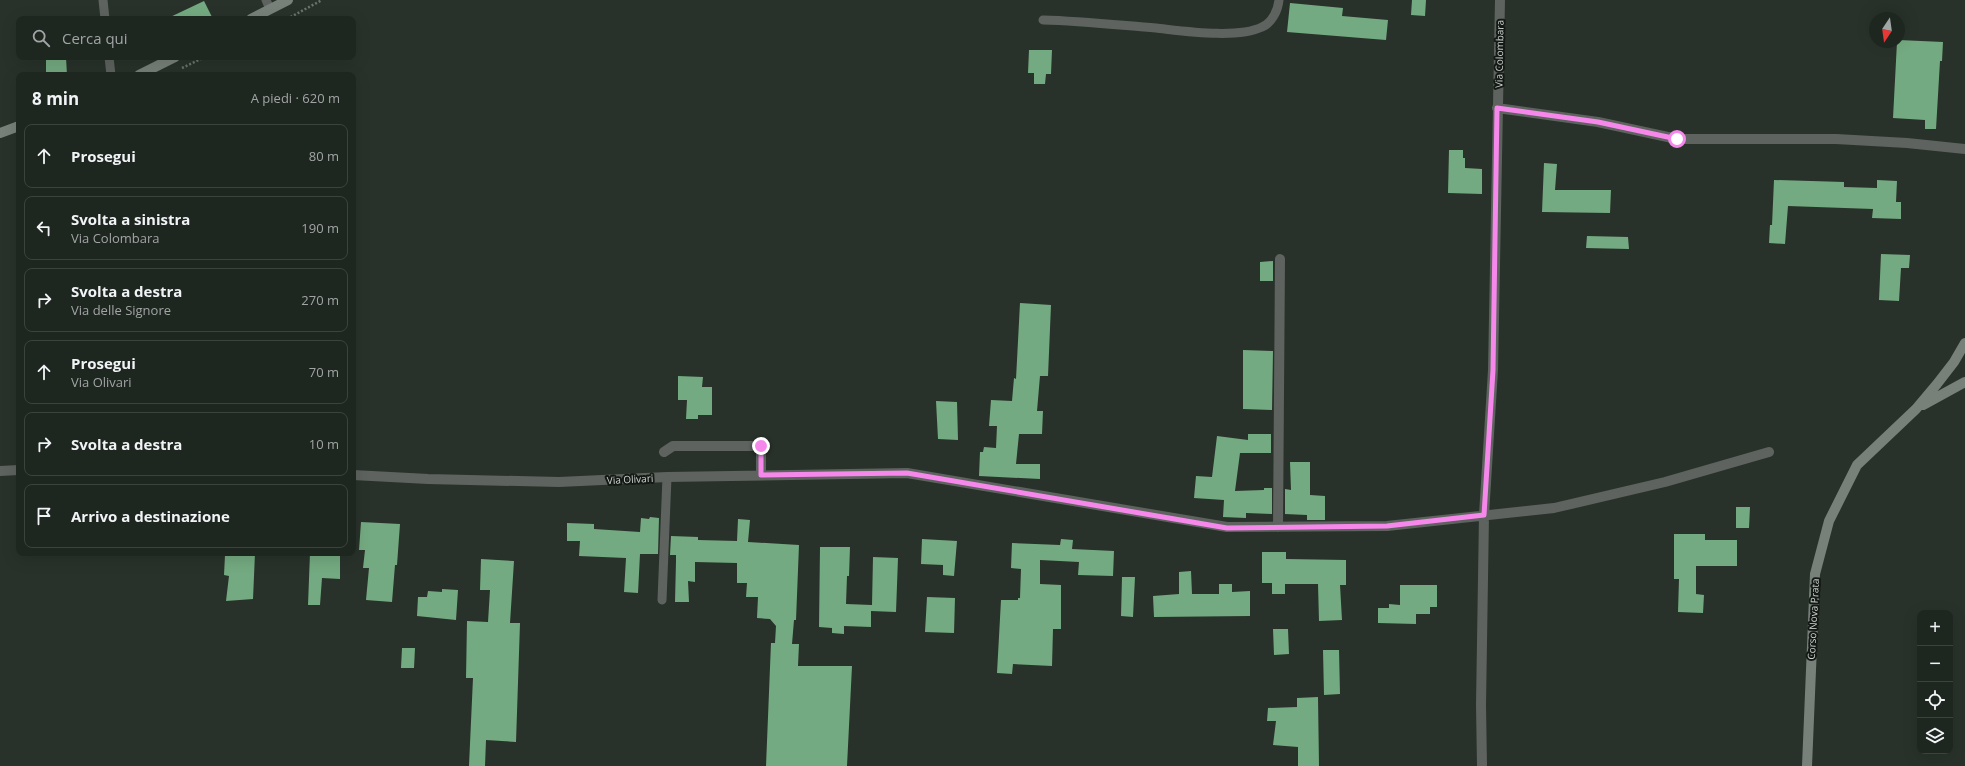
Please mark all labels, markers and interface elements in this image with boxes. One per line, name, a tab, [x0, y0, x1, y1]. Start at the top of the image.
north arrow	[1869, 12, 1905, 48]
search box	[16, 16, 356, 60]
street label: Via Colombara	[1491, 20, 1507, 88]
icon: search	[30, 27, 52, 49]
text: Cerca qui	[62, 28, 128, 48]
text: 8 min	[32, 87, 79, 110]
text: A piedi · 620 m	[251, 89, 340, 107]
route start	[1668, 130, 1686, 148]
icon: ahead	[33, 145, 55, 167]
text: Prosegui	[71, 146, 136, 166]
text: 80 m	[309, 147, 339, 165]
text: Svolta a sinistra	[71, 209, 190, 229]
icon: left	[33, 217, 55, 239]
text: 190 m	[301, 219, 339, 237]
text: Via Colombara	[71, 229, 160, 247]
text: Svolta a destra	[71, 281, 182, 301]
icon: right	[33, 289, 55, 311]
text: 270 m	[301, 291, 339, 309]
text: Via delle Signore	[71, 301, 171, 319]
text: Prosegui	[71, 353, 136, 373]
icon: ahead	[33, 361, 55, 383]
text: 70 m	[309, 363, 339, 381]
text: Via Olivari	[71, 373, 132, 391]
icon: right	[33, 433, 55, 455]
text: Svolta a destra	[71, 434, 182, 454]
text: 10 m	[309, 435, 339, 453]
route end	[752, 437, 770, 455]
street label: Via Olivari	[606, 471, 654, 487]
icon: arrive	[33, 505, 55, 527]
text: Arrivo a destinazione	[71, 506, 230, 526]
street label: Corso Nova Prata	[1804, 578, 1822, 660]
map controls	[1917, 610, 1953, 754]
button: +	[1917, 610, 1953, 646]
button: −	[1917, 646, 1953, 682]
button: locate	[1917, 682, 1953, 718]
button: layers	[1917, 718, 1953, 754]

